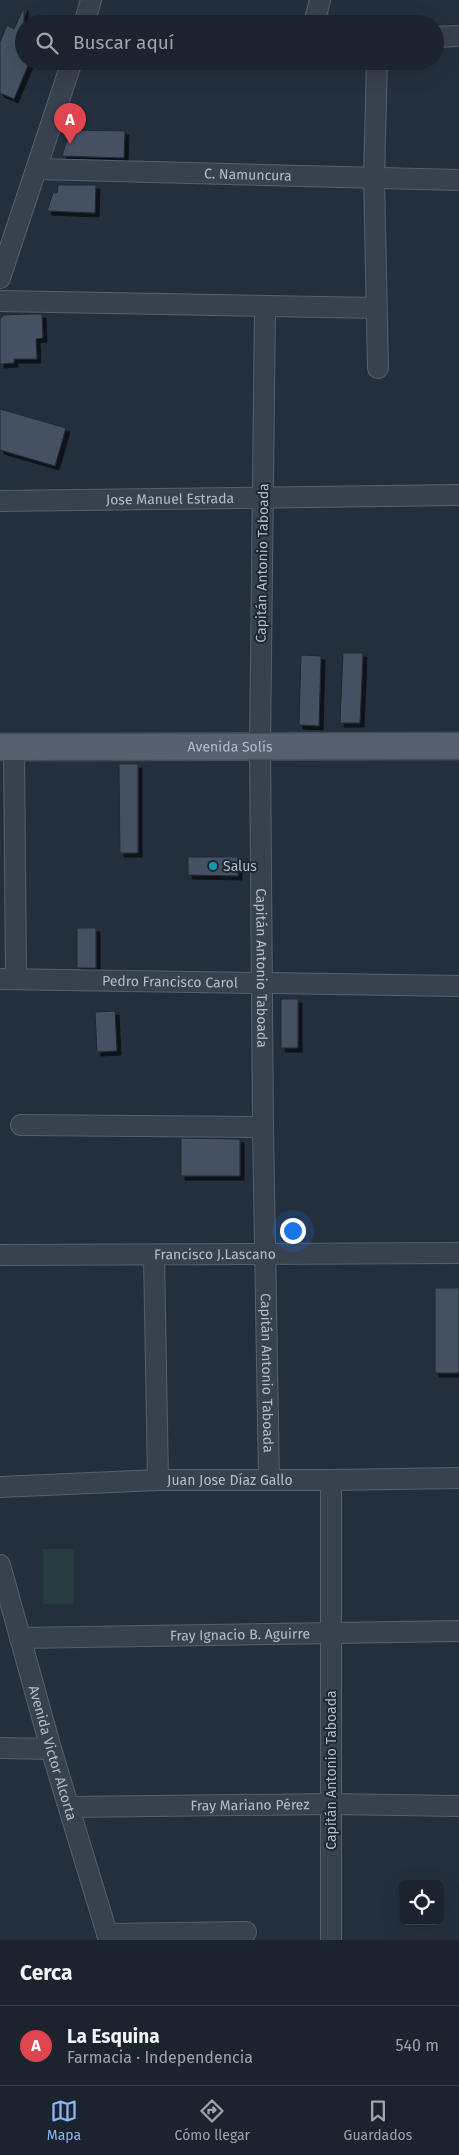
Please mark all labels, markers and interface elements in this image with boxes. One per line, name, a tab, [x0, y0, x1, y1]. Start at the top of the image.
search box	[15, 15, 444, 70]
icon: search	[33, 29, 61, 57]
text: Buscar aquí	[73, 31, 174, 54]
pin: A	[54, 103, 86, 144]
street label: C. Namuncura	[204, 165, 292, 185]
street label: Capitán Antonio Taboada	[253, 483, 272, 643]
street label: Jose Manuel Estrada	[106, 490, 234, 509]
street label: Avenida Solís	[188, 738, 273, 756]
place label: Salus	[223, 858, 257, 875]
marker: Salus	[207, 860, 219, 872]
street label: Capitán Antonio Taboada	[252, 888, 270, 1048]
street label: Pedro Francisco Carol	[102, 973, 238, 992]
your location	[280, 1218, 306, 1244]
street label: Francisco J.Lascano	[154, 1246, 276, 1263]
street label: Capitán Antonio Taboada	[257, 1293, 277, 1453]
street label: Juan Jose Díaz Gallo	[167, 1472, 293, 1489]
street label: Fray Ignacio B. Aguirre	[170, 1625, 310, 1645]
street label: Avenida Victor Alcorta	[25, 1683, 80, 1822]
street label: Capitán Antonio Taboada	[323, 1690, 340, 1850]
street label: Fray Mariano Pérez	[190, 1796, 310, 1815]
map controls	[399, 1880, 444, 1925]
button: locate	[399, 1880, 444, 1925]
text: Cerca	[20, 1960, 72, 1986]
text: La Esquina	[67, 2025, 160, 2048]
text: A	[31, 2036, 41, 2055]
text: 540 m	[396, 2036, 439, 2055]
text: Farmacia · Independencia	[67, 2048, 253, 2067]
tab: Mapa	[47, 2097, 81, 2144]
tab: Cómo llegar	[175, 2097, 250, 2144]
tab: Guardados	[344, 2097, 412, 2144]

